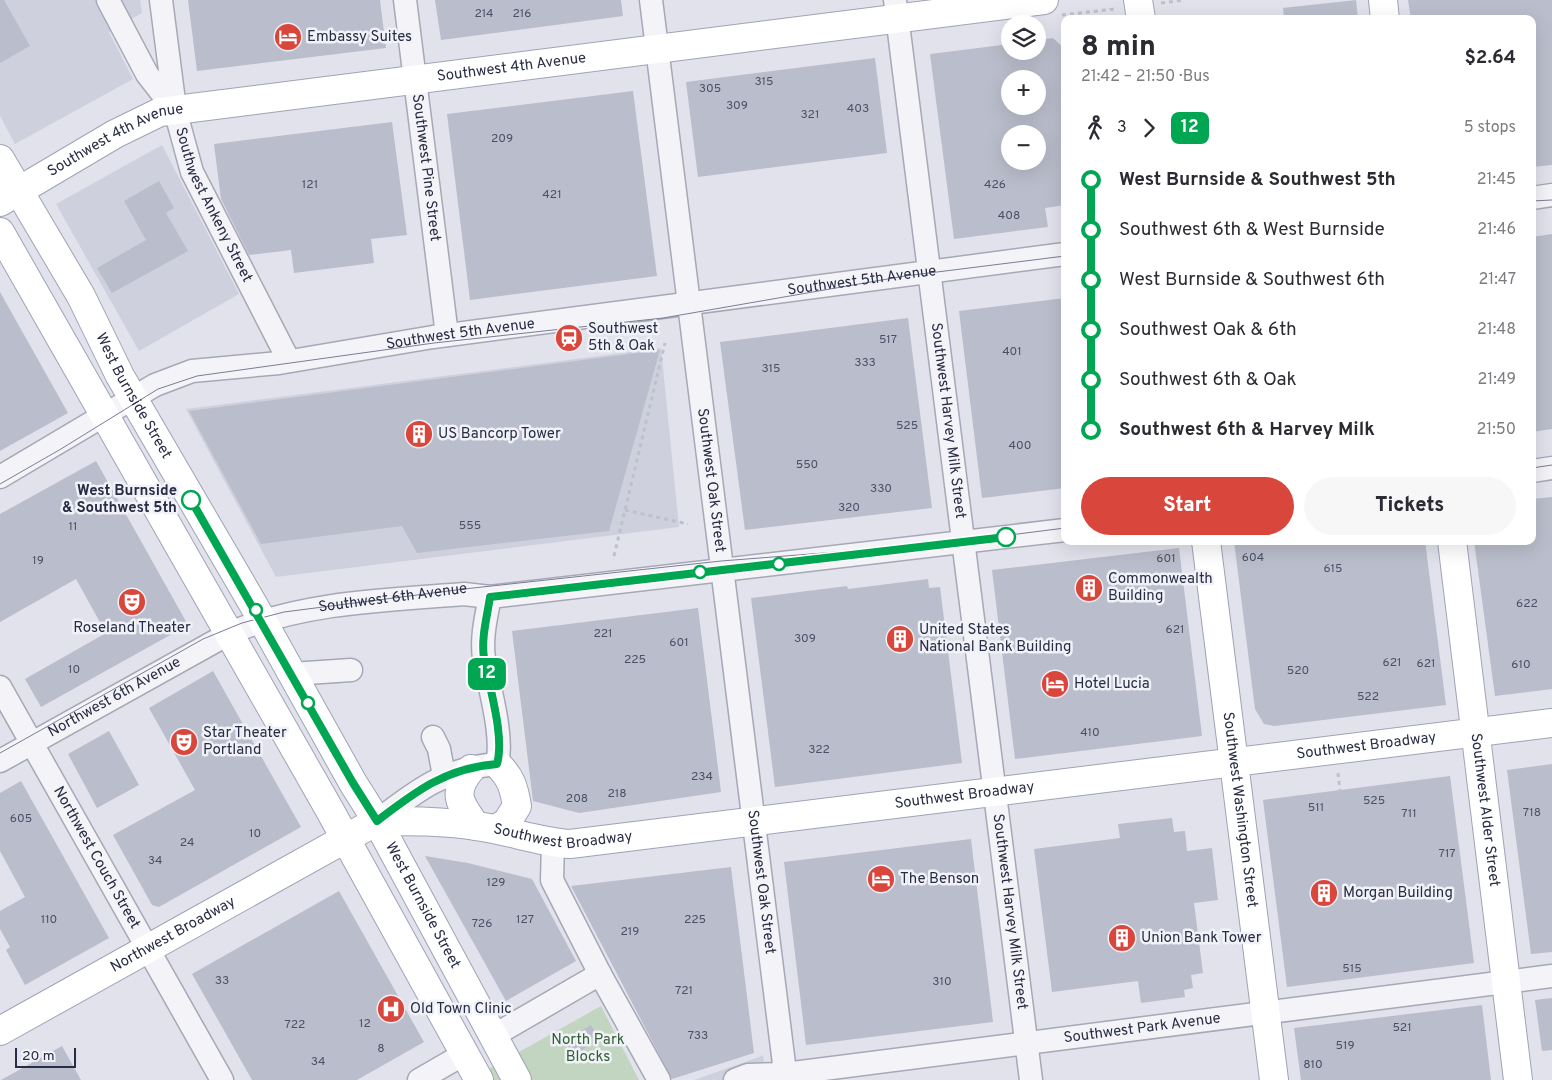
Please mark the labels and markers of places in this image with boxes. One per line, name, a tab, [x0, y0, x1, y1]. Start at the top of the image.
hotel icon: Embassy Suites	[273, 22, 303, 52]
place label: Embassy Suites	[307, 28, 412, 47]
place label: Southwest 5th & Oak	[588, 320, 658, 356]
station icon: Southwest 5th & Oak	[554, 323, 584, 353]
building icon: US Bancorp Tower	[404, 419, 434, 449]
place label: US Bancorp Tower	[438, 425, 561, 444]
place label: West Burnside & Southwest 5th	[62, 482, 177, 518]
marker: West Burnside & Southwest 5th	[181, 490, 201, 510]
unlabelled marker	[996, 527, 1016, 547]
unlabelled marker	[772, 557, 786, 571]
unlabelled marker	[693, 565, 707, 579]
place label: Commonwealth Building	[1108, 570, 1213, 606]
building icon: Commonwealth Building	[1074, 573, 1104, 603]
theatre icon: Roseland Theater	[117, 587, 147, 617]
unlabelled marker	[249, 603, 263, 617]
place label: Roseland Theater	[73, 619, 191, 638]
place label: United States National Bank Building	[919, 621, 1072, 657]
building icon: United States National Bank Building	[885, 624, 915, 654]
hotel icon: Hotel Lucia	[1040, 669, 1070, 699]
place label: Hotel Lucia	[1074, 675, 1150, 694]
unlabelled marker	[301, 696, 315, 710]
place label: Star Theater Portland	[203, 724, 287, 760]
theatre icon: Star Theater Portland	[169, 727, 199, 757]
hotel icon: The Benson	[866, 864, 896, 894]
place label: The Benson	[900, 870, 979, 889]
building icon: Morgan Building	[1309, 878, 1339, 908]
place label: Morgan Building	[1343, 884, 1453, 903]
building icon: Union Bank Tower	[1107, 923, 1137, 953]
place label: Union Bank Tower	[1141, 929, 1262, 948]
hospital icon: Old Town Clinic	[376, 994, 406, 1024]
place label: Old Town Clinic	[410, 1000, 512, 1019]

